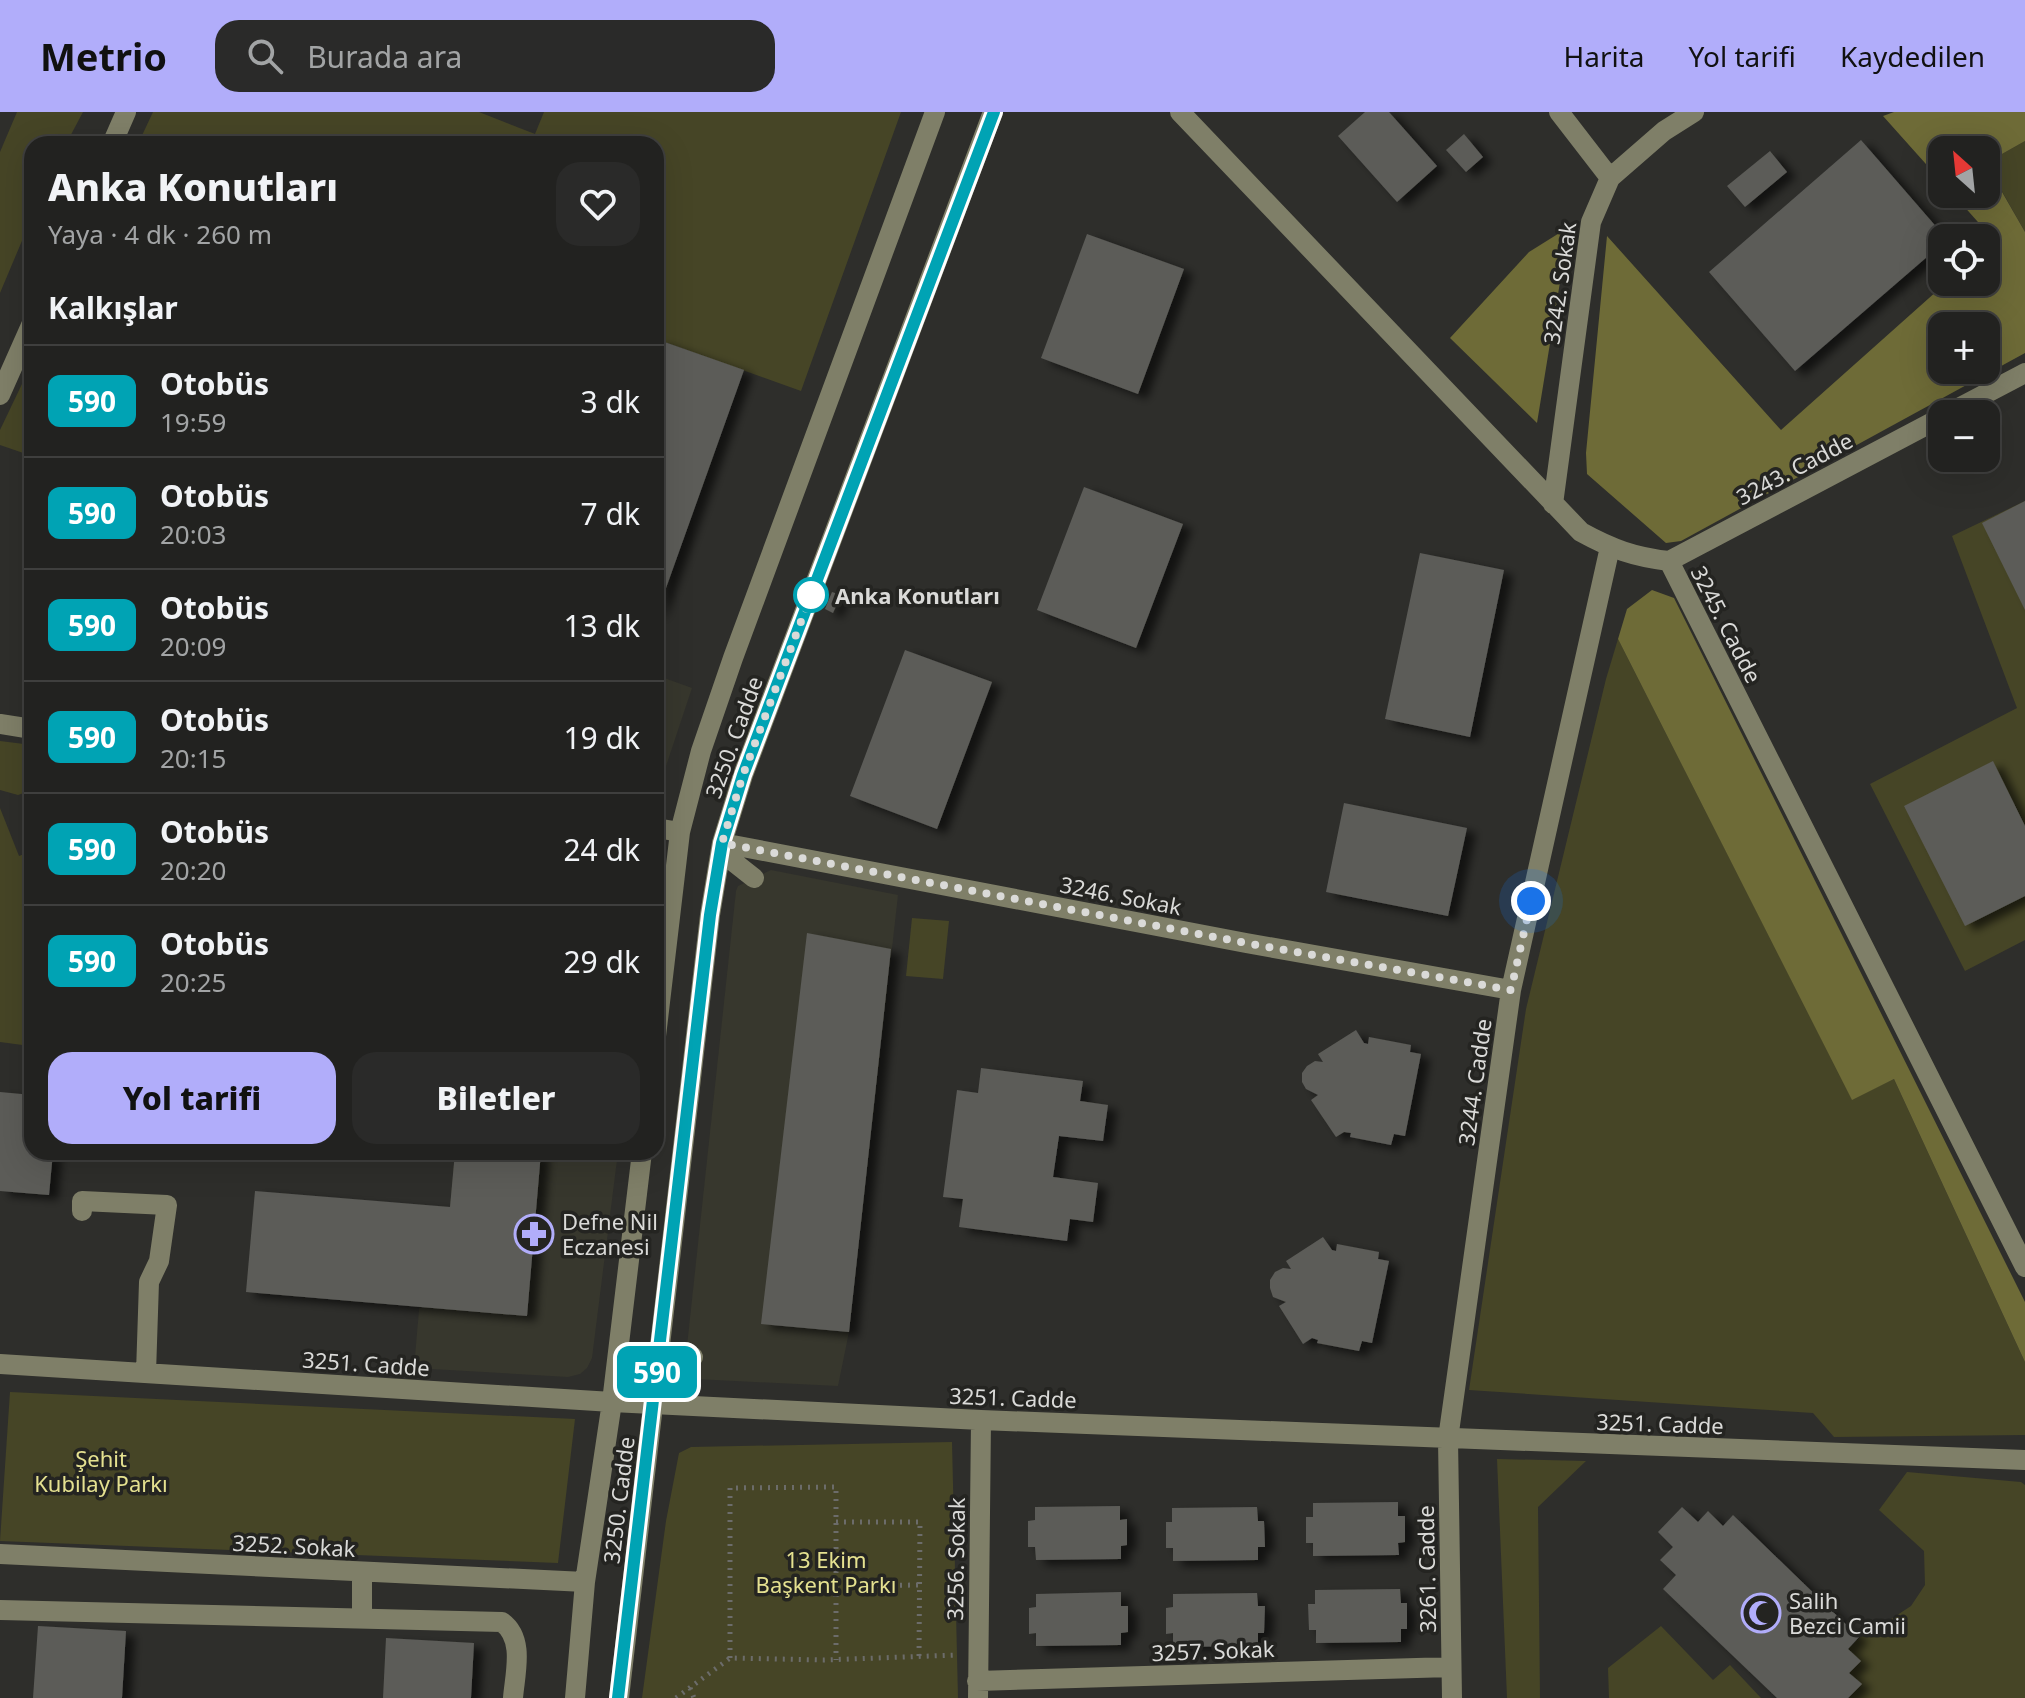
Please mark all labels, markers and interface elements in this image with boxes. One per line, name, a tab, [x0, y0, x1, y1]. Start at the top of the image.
search box	[215, 20, 775, 92]
text: Metrio	[40, 30, 167, 82]
icon: search	[243, 34, 287, 78]
text: Burada ara	[307, 36, 462, 77]
text: Harita	[1563, 37, 1645, 75]
text: Yol tarifi	[1689, 37, 1796, 75]
text: Kaydedilen	[1840, 37, 1985, 75]
north arrow	[1928, 136, 2000, 208]
map controls	[1928, 136, 2000, 472]
text: Anka Konutları	[48, 160, 338, 212]
button: heart	[556, 162, 640, 246]
text: Yaya · 4 dk · 260 m	[48, 216, 272, 252]
street label: 3242. Sokak	[1536, 220, 1582, 346]
button: locate	[1928, 224, 2000, 296]
text: Kalkışlar	[48, 287, 178, 328]
button: +	[1928, 312, 2000, 384]
text: Otobüs	[160, 363, 269, 404]
text: 3 dk	[581, 381, 640, 422]
text: 590	[68, 382, 116, 420]
button: −	[1928, 400, 2000, 472]
text: 19:59	[160, 404, 226, 440]
street label: 3243. Cadde	[1731, 425, 1857, 511]
text: Otobüs	[160, 475, 269, 516]
text: 7 dk	[581, 493, 640, 534]
text: 590	[68, 494, 116, 532]
text: 20:03	[160, 516, 226, 552]
street label: 3245. Cadde	[1685, 560, 1769, 688]
marker: Anka Konutları	[794, 578, 828, 612]
place label: Anka Konutları	[835, 580, 1000, 610]
text: Otobüs	[160, 587, 269, 628]
text: 13 dk	[563, 605, 640, 646]
text: 590	[68, 606, 116, 644]
text: 20:09	[160, 628, 226, 664]
street label: 3250. Cadde	[697, 672, 769, 802]
text: Otobüs	[160, 699, 269, 740]
text: 19 dk	[563, 717, 640, 758]
text: 590	[68, 718, 116, 756]
text: 20:15	[160, 740, 226, 776]
text: Otobüs	[160, 811, 269, 852]
text: 24 dk	[563, 829, 640, 870]
text: 590	[68, 830, 116, 868]
text: 20:20	[160, 852, 226, 888]
street label: 3246. Sokak	[1058, 869, 1185, 922]
your location	[1511, 881, 1551, 921]
text: Otobüs	[160, 923, 269, 964]
text: 29 dk	[563, 941, 640, 982]
text: 590	[68, 942, 116, 980]
text: 20:25	[160, 964, 226, 1000]
street label: 3244. Cadde	[1450, 1017, 1498, 1147]
button: Yol tarifi	[48, 1052, 336, 1144]
button: Biletler	[352, 1052, 640, 1144]
place label: Defne Nil Eczanesi	[562, 1206, 658, 1261]
pharmacy icon: Defne Nil Eczanesi	[513, 1213, 555, 1255]
street label: 3251. Cadde	[301, 1344, 431, 1382]
line badge: 590	[611, 1346, 703, 1398]
text: 590	[633, 1353, 681, 1391]
street label: 3251. Cadde	[949, 1380, 1077, 1414]
street label: 3251. Cadde	[1596, 1406, 1724, 1440]
street label: 3250. Cadde	[595, 1435, 641, 1565]
park label: Şehit Kubilay Parkı	[34, 1443, 168, 1498]
street label: 3256. Sokak	[939, 1497, 971, 1621]
street label: 3261. Cadde	[1410, 1505, 1442, 1633]
street label: 3252. Sokak	[232, 1527, 357, 1563]
park label: 13 Ekim Başkent Parkı	[756, 1544, 896, 1599]
place label: Salih Bezci Camii	[1789, 1585, 1906, 1640]
mosque icon: Salih Bezci Camii	[1740, 1592, 1782, 1634]
street label: 3257. Sokak	[1151, 1633, 1275, 1667]

